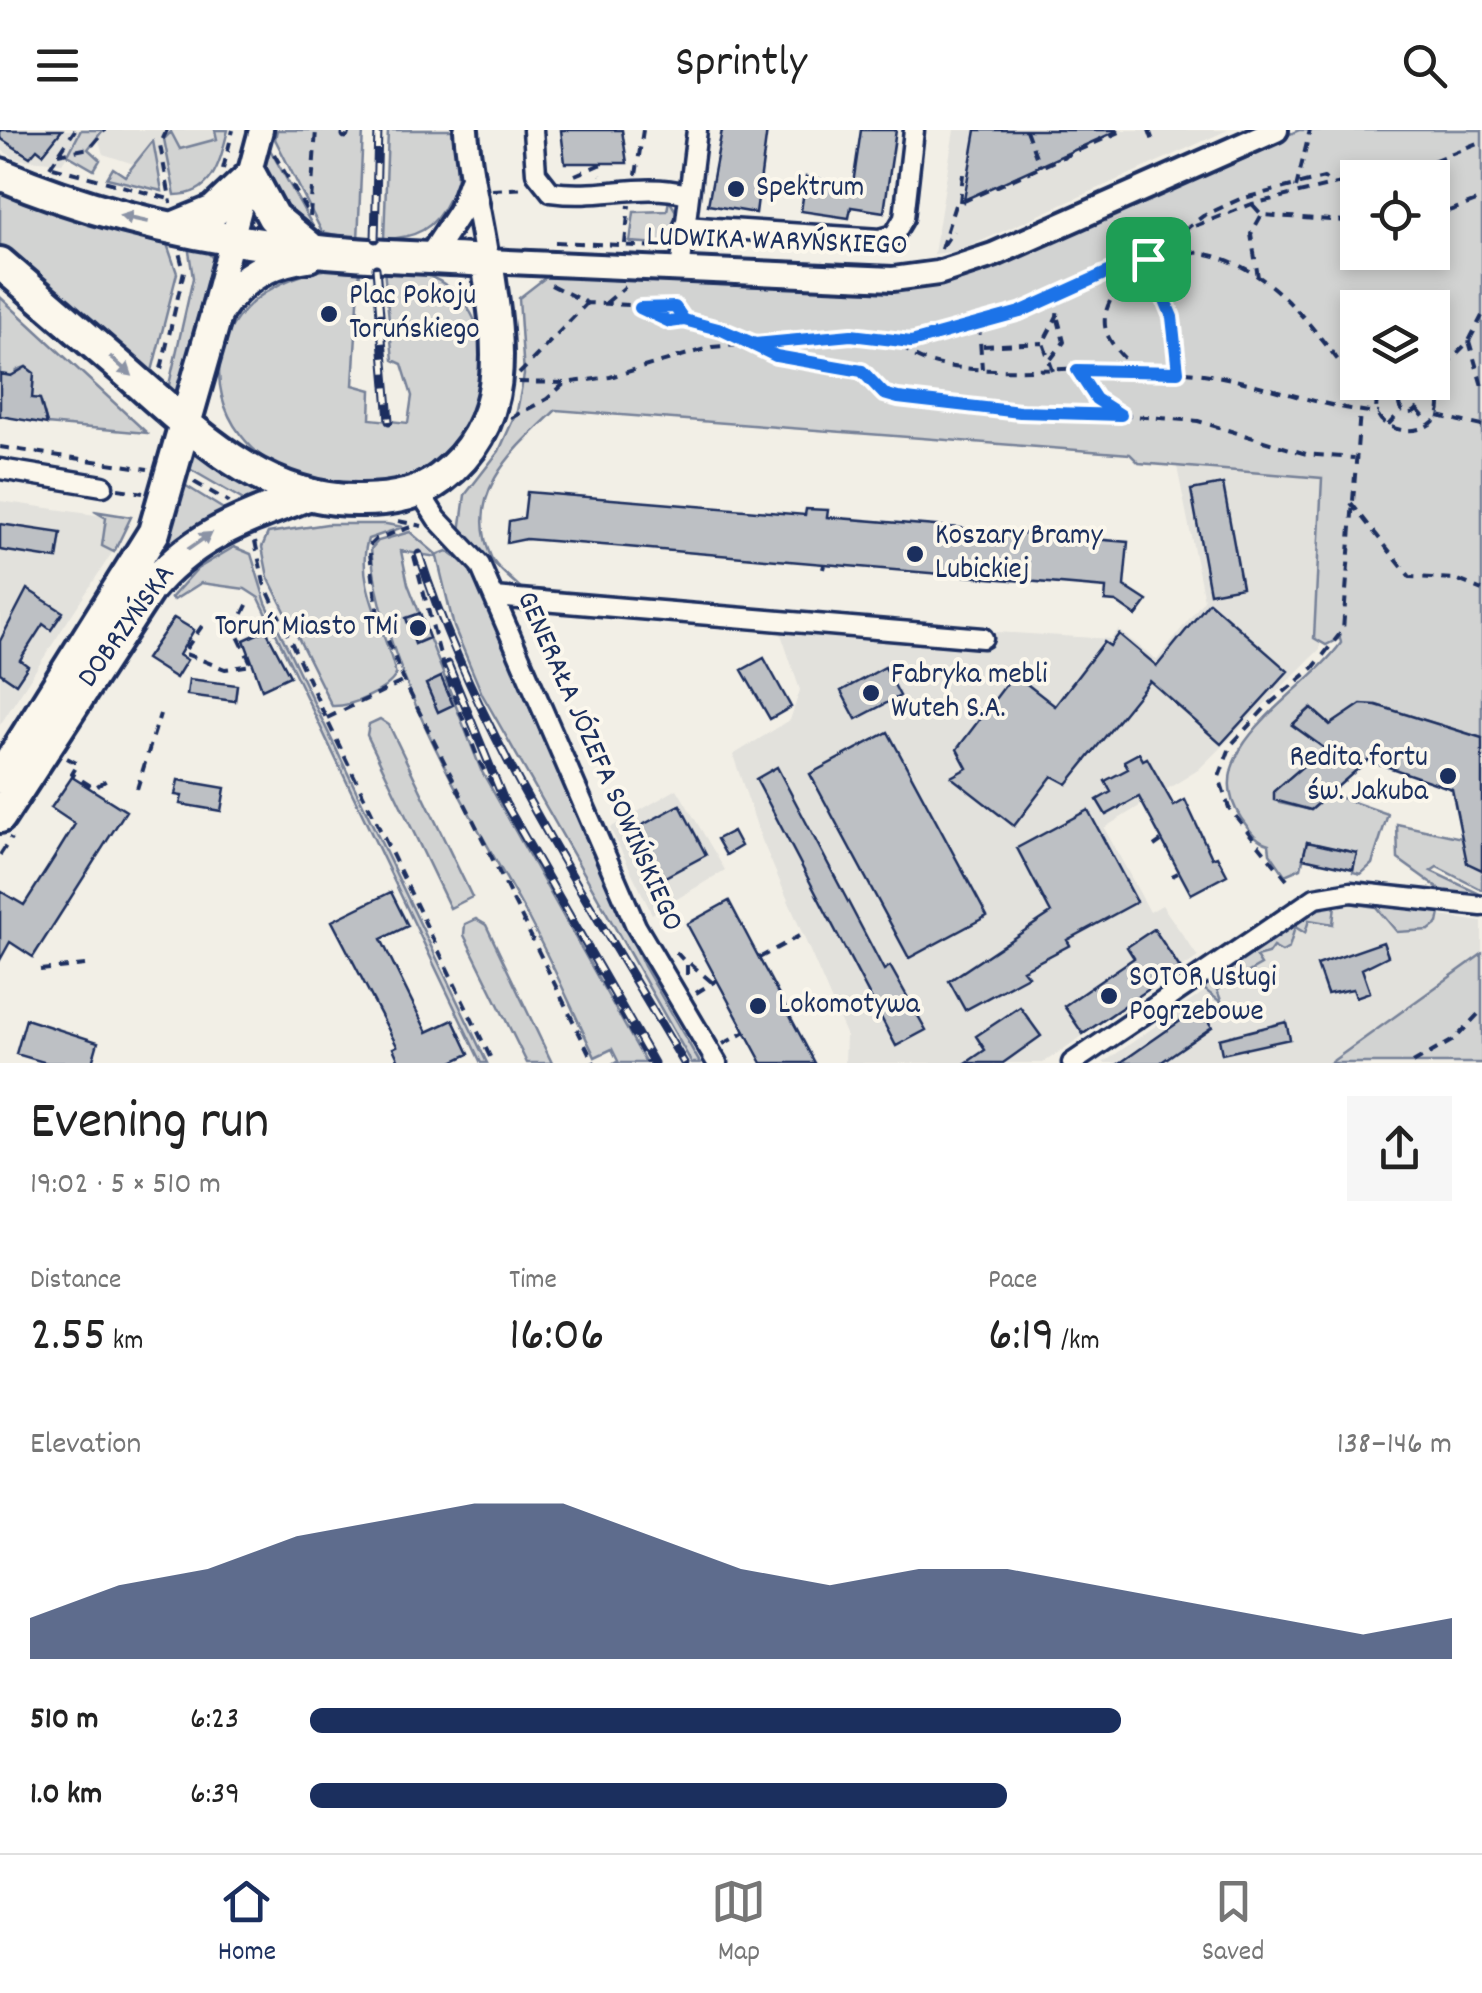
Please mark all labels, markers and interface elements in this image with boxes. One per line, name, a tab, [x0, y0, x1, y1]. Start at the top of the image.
text: Sprintly	[675, 33, 807, 97]
icon: menu	[30, 38, 85, 93]
icon: search	[1397, 38, 1452, 93]
map controls	[1340, 160, 1450, 400]
button: locate	[1340, 160, 1450, 270]
place label: Spektrum	[756, 168, 864, 211]
marker: Spektrum	[725, 178, 747, 200]
one-way arrow	[118, 211, 149, 227]
street label: LUDWIKA WARYŃSKIEGO	[646, 217, 908, 269]
pin	[1106, 217, 1191, 302]
icon: arrive	[1121, 232, 1176, 287]
place label: Plac Pokoju Toruńskiego	[349, 276, 480, 353]
button: layers	[1340, 290, 1450, 400]
marker: Plac Pokoju Toruńskiego	[318, 303, 340, 325]
one-way arrow	[108, 355, 133, 377]
place label: Koszary Bramy Lubickiej	[935, 516, 1103, 593]
one-way arrow	[186, 532, 213, 551]
marker: Koszary Bramy Lubickiej	[904, 543, 926, 565]
street label: DOBRZYŃSKA	[69, 556, 187, 698]
street label: GENERAŁA JÓZEFA SOWIŃSKIEGO	[503, 585, 693, 939]
place label: Toruń Miasto TMi	[214, 607, 398, 650]
marker: Toruń Miasto TMi	[407, 617, 429, 639]
place label: Fabryka mebli Wuteh S.A.	[891, 655, 1047, 732]
marker: Fabryka mebli Wuteh S.A.	[860, 682, 882, 704]
place label: Redita fortu św. Jakuba	[1290, 738, 1429, 815]
marker: Redita fortu św. Jakuba	[1437, 765, 1459, 787]
place label: SOTOR Usługi Pogrzebowe	[1129, 958, 1276, 1035]
place label: Lokomotywa	[778, 985, 921, 1028]
marker: SOTOR Usługi Pogrzebowe	[1098, 985, 1120, 1007]
marker: Lokomotywa	[747, 995, 769, 1017]
text: Evening run	[30, 1086, 269, 1165]
button: share	[1347, 1096, 1452, 1201]
text: 19:02 · 5 × 510 m	[30, 1163, 221, 1209]
text: Distance	[30, 1262, 121, 1302]
text: Time	[509, 1262, 557, 1302]
text: Pace	[988, 1262, 1037, 1302]
text: 2.55	[30, 1302, 106, 1374]
text: 16:06	[509, 1302, 605, 1374]
text: 6:19	[988, 1302, 1055, 1374]
text: km	[106, 1323, 144, 1363]
text: /km	[1055, 1323, 1100, 1363]
text: Elevation	[30, 1423, 141, 1469]
text: 138–146 m	[1337, 1423, 1452, 1469]
text: 510 m	[30, 1698, 99, 1744]
text: 6:23	[190, 1698, 239, 1744]
text: 1.0 km	[30, 1773, 102, 1819]
text: 6:39	[190, 1773, 240, 1819]
tab: Home	[218, 1874, 276, 1974]
tab: Map	[711, 1874, 766, 1974]
tab: Saved	[1202, 1874, 1264, 1974]

